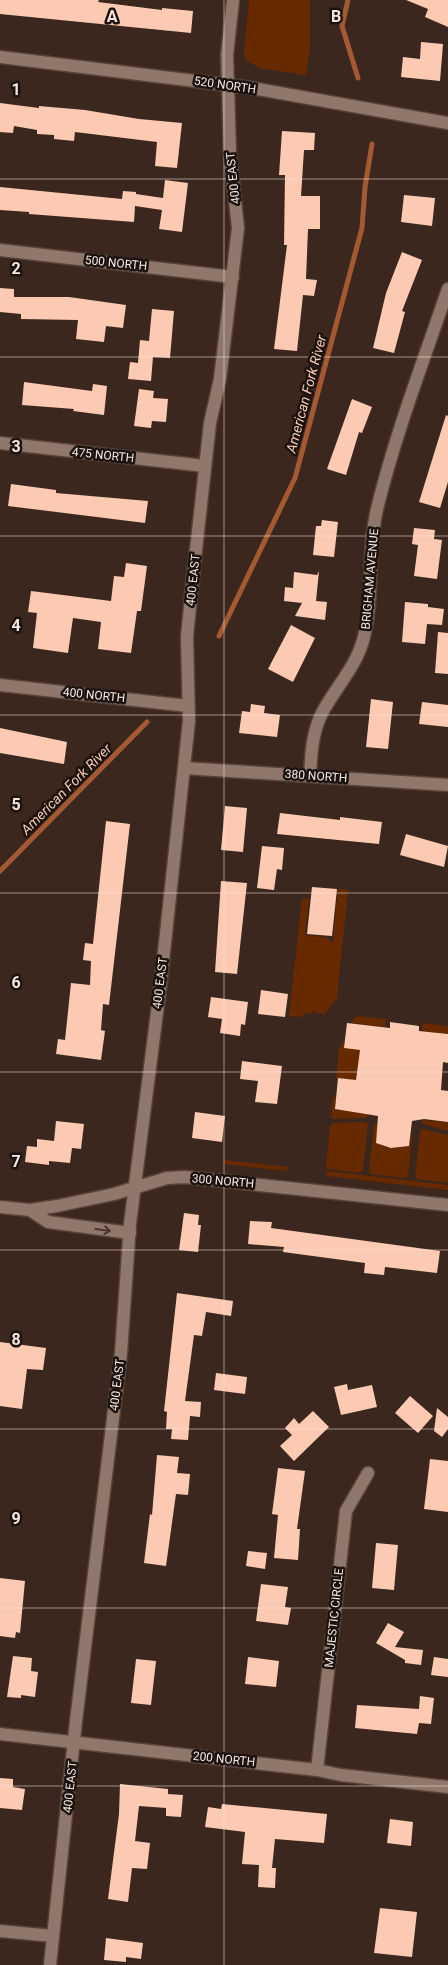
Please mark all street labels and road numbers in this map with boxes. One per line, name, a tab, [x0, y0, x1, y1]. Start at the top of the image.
street label: 520 NORTH	[193, 74, 257, 96]
street label: 400 EAST	[223, 151, 243, 205]
street label: 500 NORTH	[84, 253, 148, 273]
street label: 475 NORTH	[71, 445, 135, 465]
street label: BRIGHAM AVENUE	[359, 528, 381, 630]
street label: 400 EAST	[183, 553, 203, 607]
street label: 400 NORTH	[62, 685, 126, 705]
street label: 380 NORTH	[284, 767, 348, 785]
street label: 400 EAST	[150, 956, 170, 1010]
street label: 300 NORTH	[191, 1171, 255, 1191]
street label: 400 EAST	[107, 1358, 127, 1412]
street label: MAJESTIC CIRCLE	[322, 1567, 346, 1668]
street label: 200 NORTH	[192, 1749, 256, 1769]
street label: 400 EAST	[60, 1760, 80, 1814]

